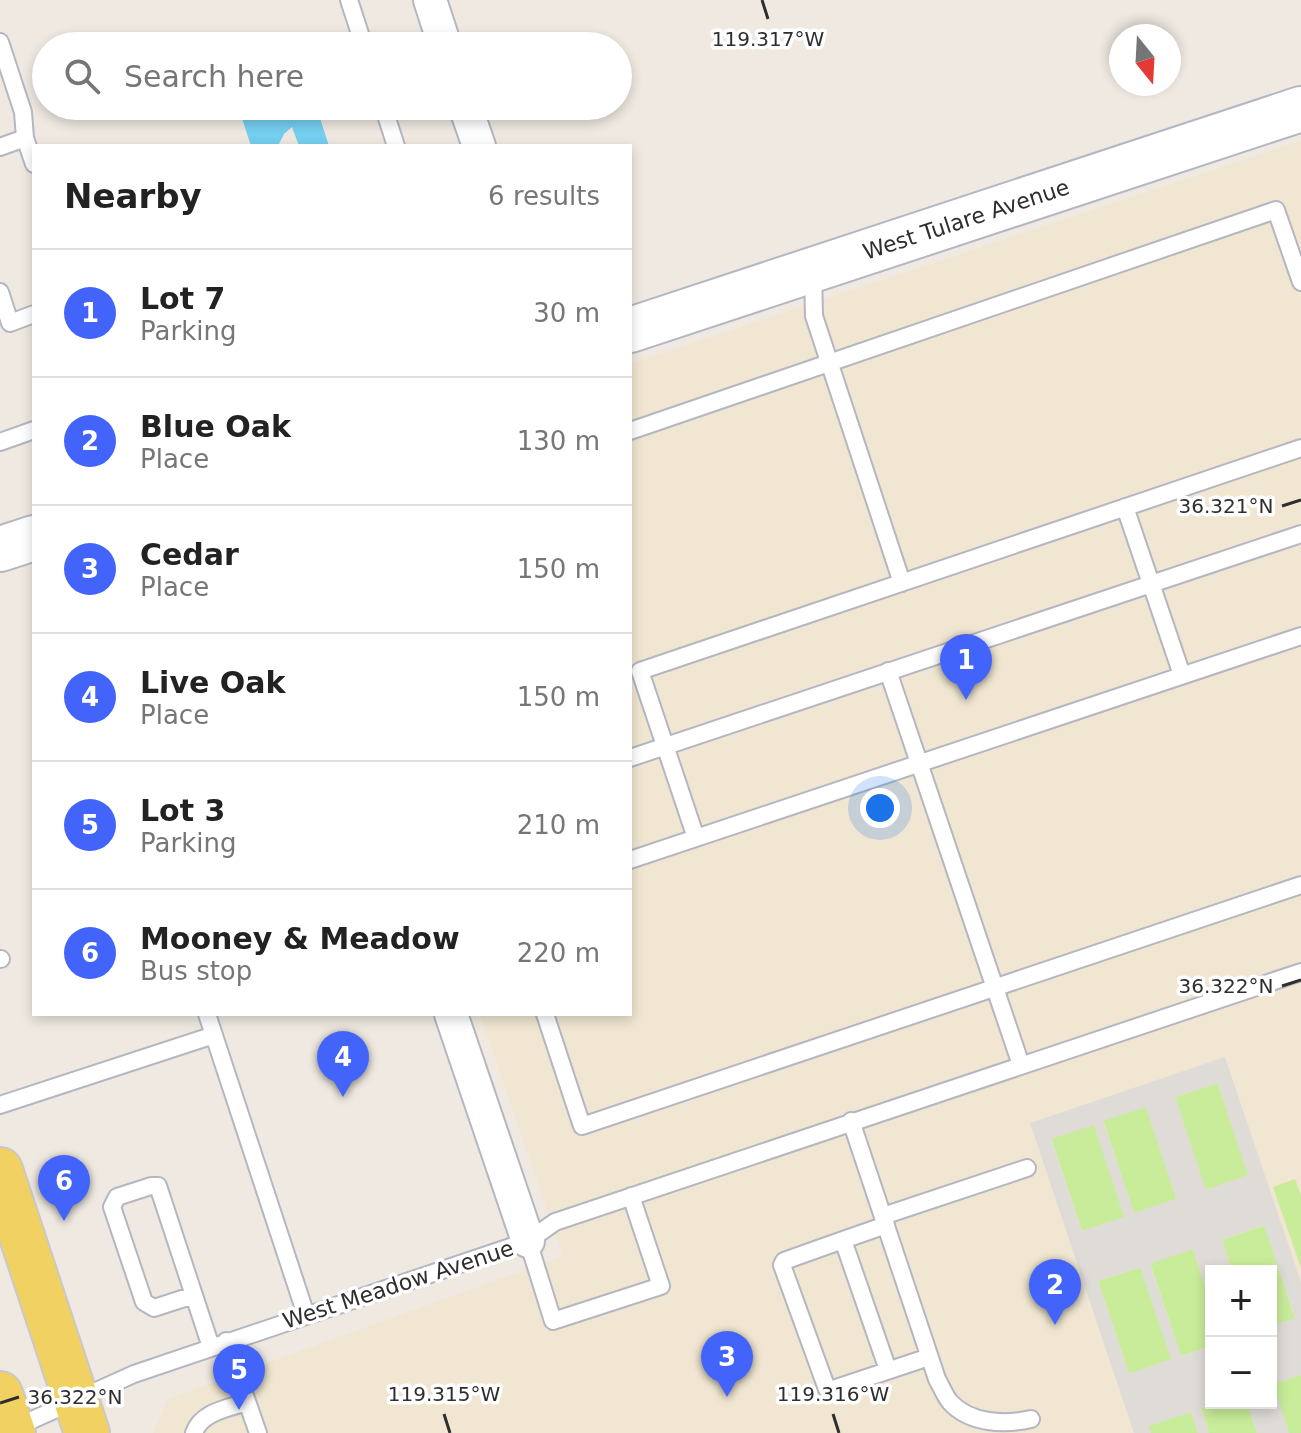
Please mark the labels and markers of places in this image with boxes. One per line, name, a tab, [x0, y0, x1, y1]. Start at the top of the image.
pin: 1	[940, 634, 992, 700]
pin: 4	[317, 1031, 369, 1097]
pin: 6	[38, 1155, 90, 1221]
pin: 2	[1029, 1259, 1081, 1325]
pin: 3	[701, 1331, 753, 1397]
pin: 5	[213, 1344, 265, 1410]

